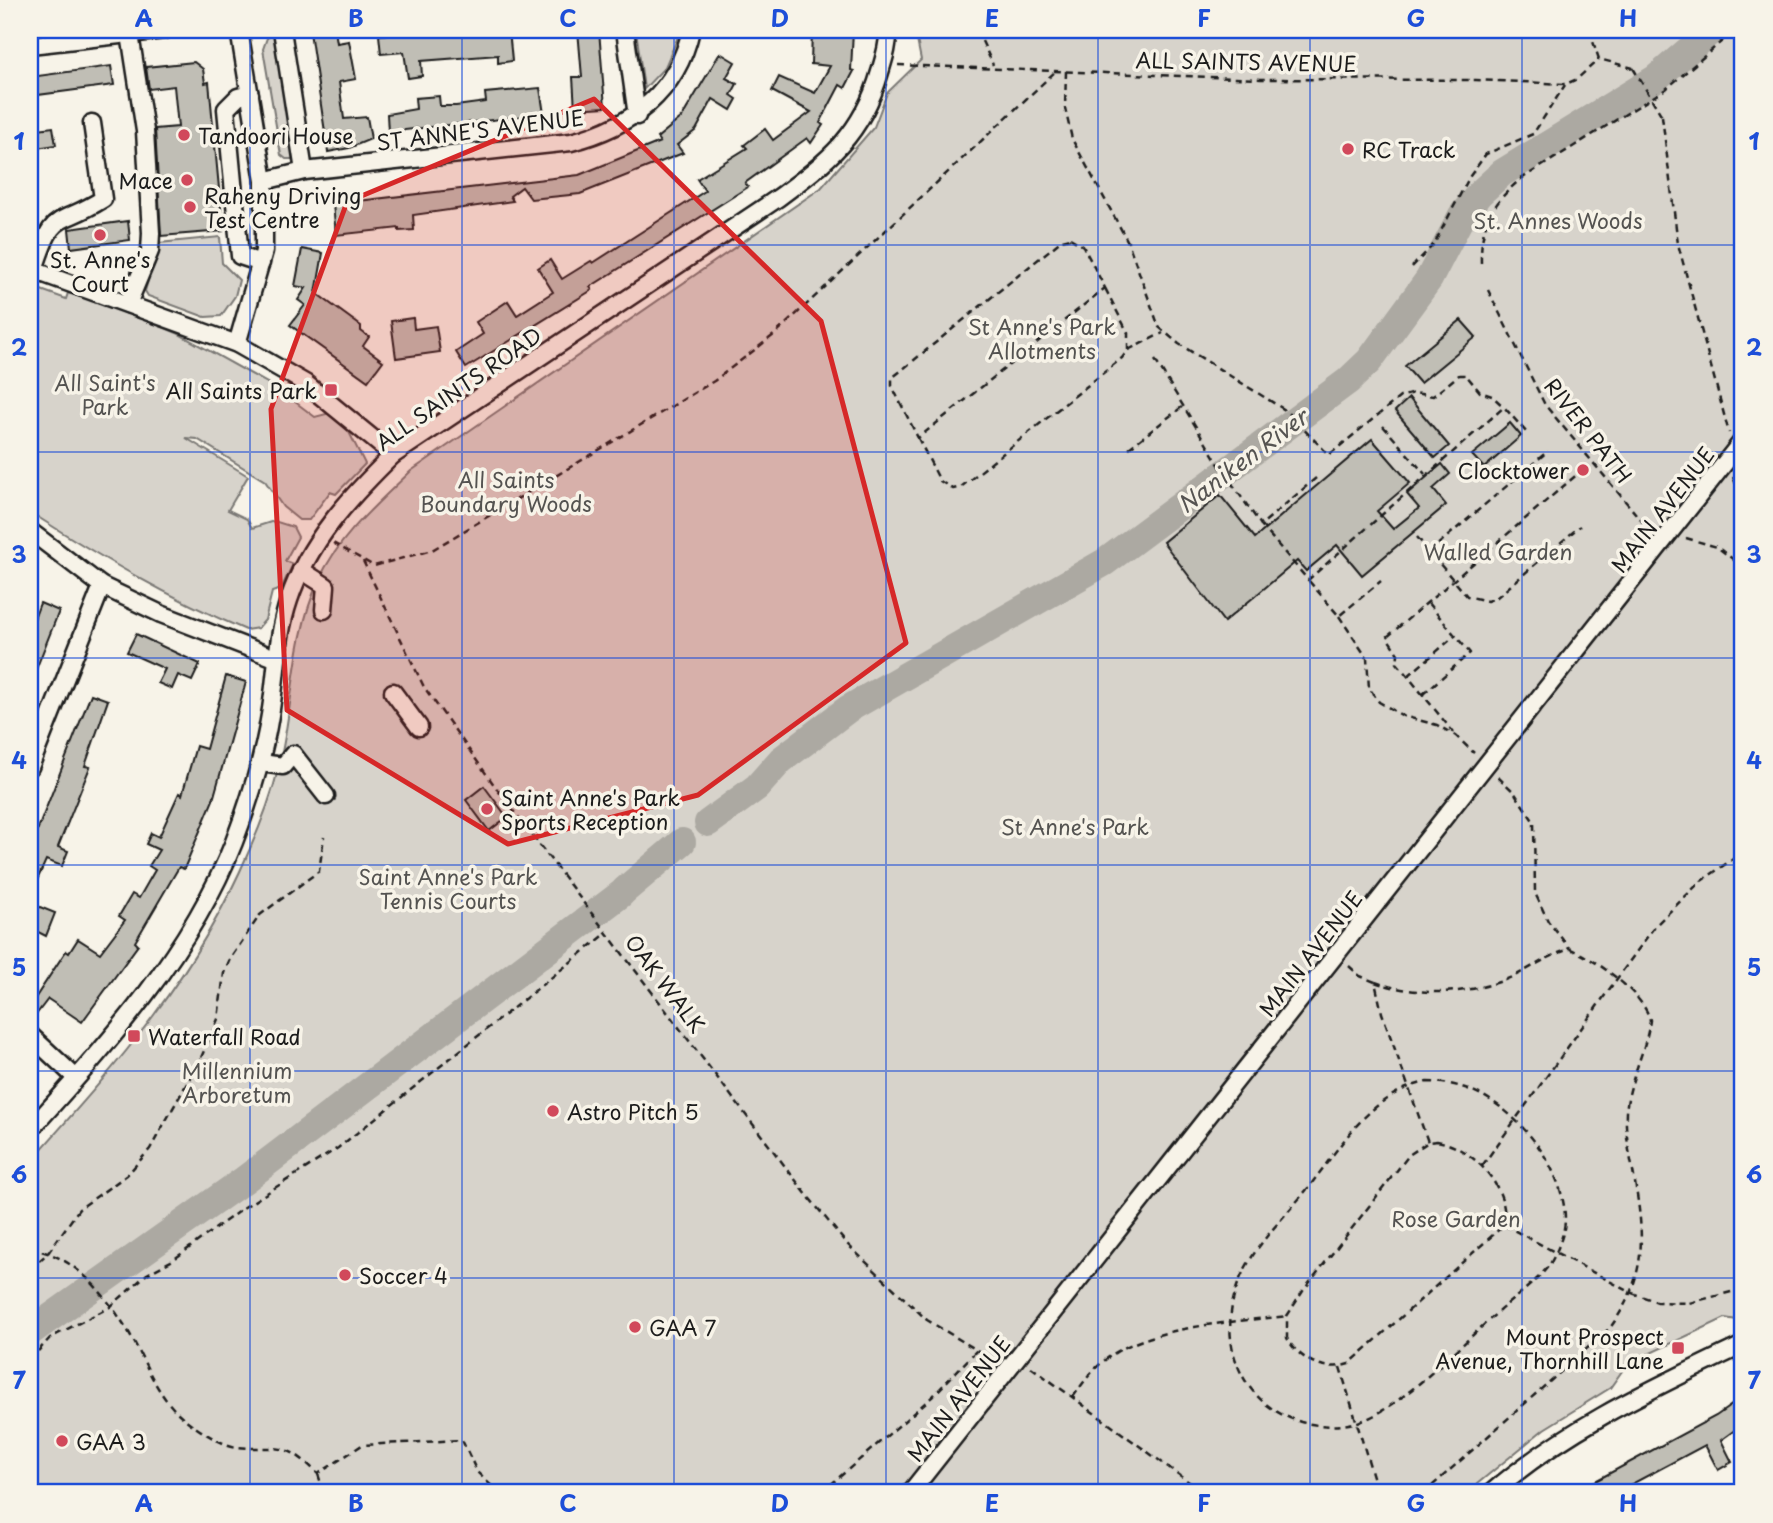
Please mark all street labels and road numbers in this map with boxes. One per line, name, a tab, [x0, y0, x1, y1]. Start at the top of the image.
street label: ALL SAINTS AVENUE	[1135, 43, 1357, 79]
street label: ST ANNE'S AVENUE	[374, 100, 586, 158]
street label: ALL SAINTS ROAD	[368, 318, 548, 458]
street label: RIVER PATH	[1538, 371, 1640, 489]
street label: MAIN AVENUE	[1603, 439, 1721, 579]
street label: MAIN AVENUE	[1251, 883, 1369, 1023]
street label: OAK WALK	[618, 927, 714, 1039]
street label: MAIN AVENUE	[899, 1328, 1017, 1468]

